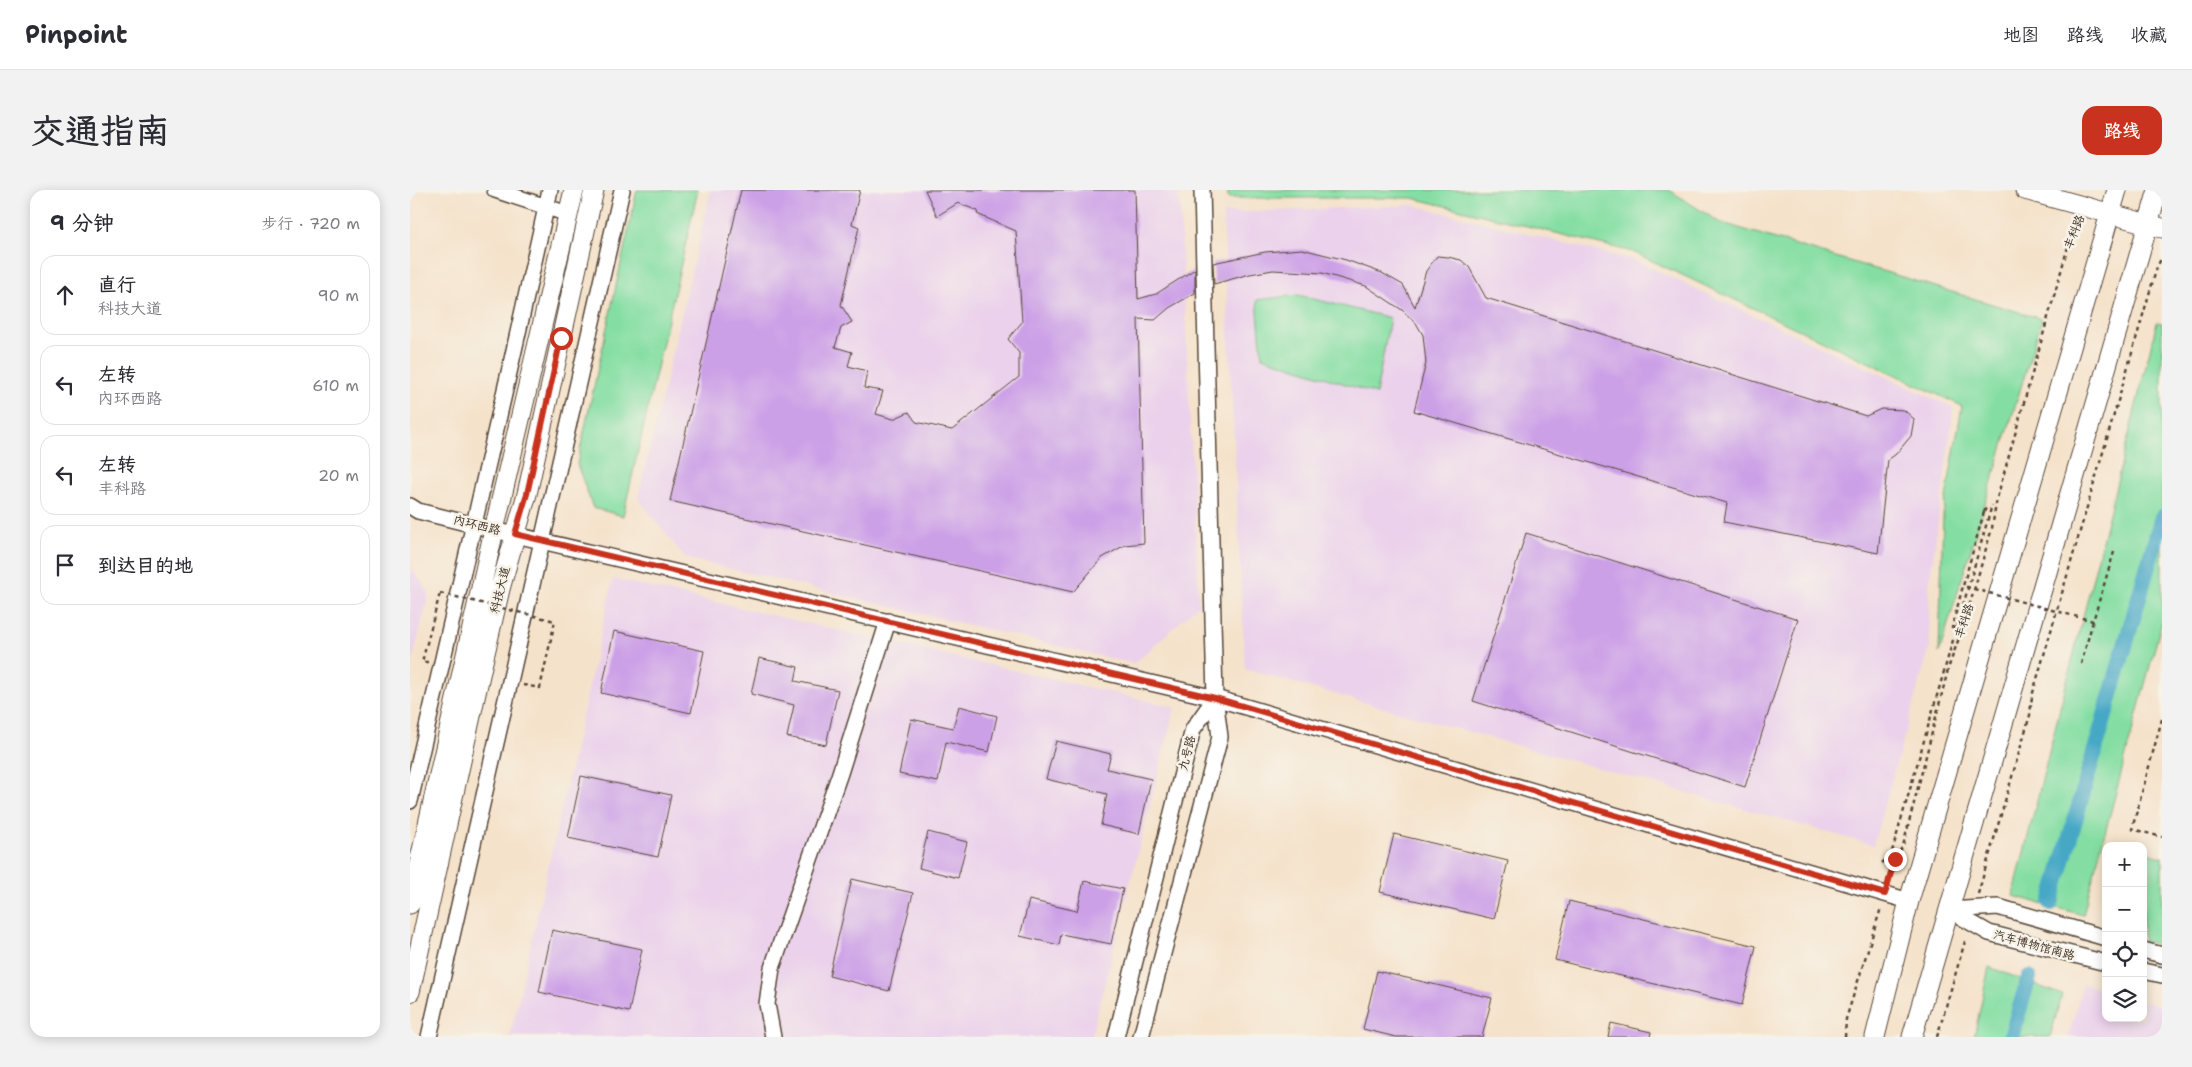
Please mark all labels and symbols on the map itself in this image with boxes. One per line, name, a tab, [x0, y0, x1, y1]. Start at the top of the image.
street label: 丰科路	[2060, 212, 2088, 252]
route start	[550, 327, 573, 350]
street label: 内环西路	[452, 511, 502, 539]
street label: 科技大道	[486, 565, 514, 615]
street label: 丰科路	[1951, 601, 1977, 641]
street label: 九号路	[1175, 734, 1199, 772]
route end	[1884, 848, 1907, 871]
street label: 汽车博物馆南路	[1991, 926, 2077, 964]

